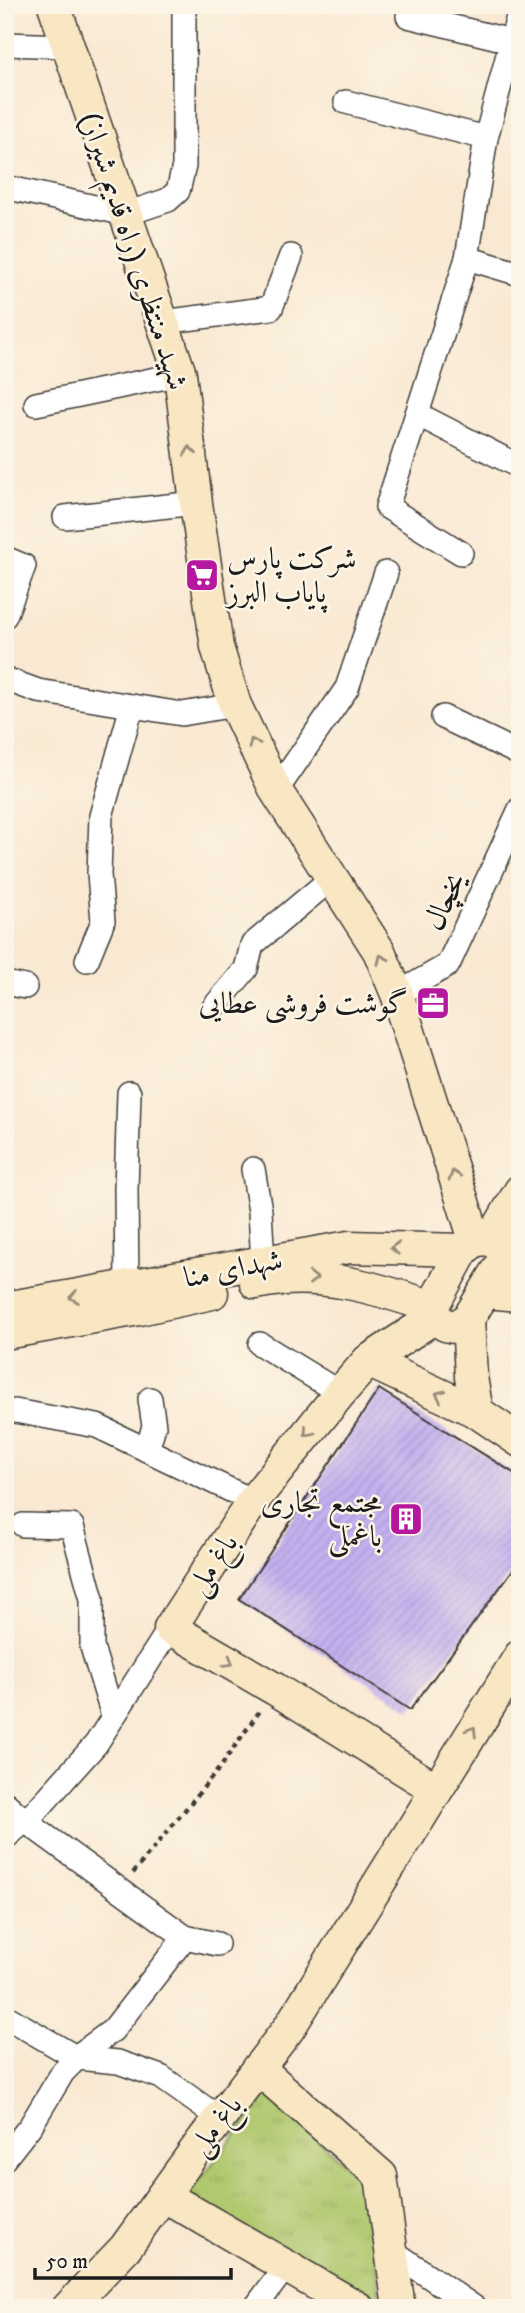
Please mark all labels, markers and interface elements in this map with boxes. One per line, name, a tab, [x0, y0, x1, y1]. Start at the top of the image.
street label: شهید منتظری (راه قدیم شیراز)	[66, 108, 196, 397]
one-way arrow	[182, 445, 197, 457]
place label: شرکت پارس پایاب البرز	[224, 541, 357, 613]
supermarket icon: شرکت پارس پایاب البرز	[183, 556, 221, 594]
one-way arrow	[247, 738, 261, 750]
street label: یخچال	[416, 866, 475, 937]
one-way arrow	[376, 954, 390, 966]
office icon: گوشت فروشی عطایی	[414, 984, 452, 1022]
place label: گوشت فروشی عطایی	[198, 986, 408, 1024]
one-way arrow	[448, 1169, 462, 1181]
one-way arrow	[389, 1241, 400, 1256]
street label: شهدای منا	[181, 1242, 286, 1297]
one-way arrow	[308, 1270, 319, 1286]
one-way arrow	[68, 1289, 80, 1304]
one-way arrow	[435, 1389, 447, 1403]
one-way arrow	[304, 1425, 317, 1437]
place label: مجتمع تجاری باغملی	[260, 1485, 382, 1558]
building icon: مجتمع تجاری باغملی	[387, 1500, 425, 1538]
street label: باغ ملی	[180, 1527, 251, 1606]
one-way arrow	[222, 1654, 235, 1667]
one-way arrow	[464, 1726, 477, 1739]
street label: باغ ملی	[181, 2088, 255, 2167]
scale bar	[35, 2236, 231, 2280]
text: 50 m	[46, 2249, 88, 2275]

